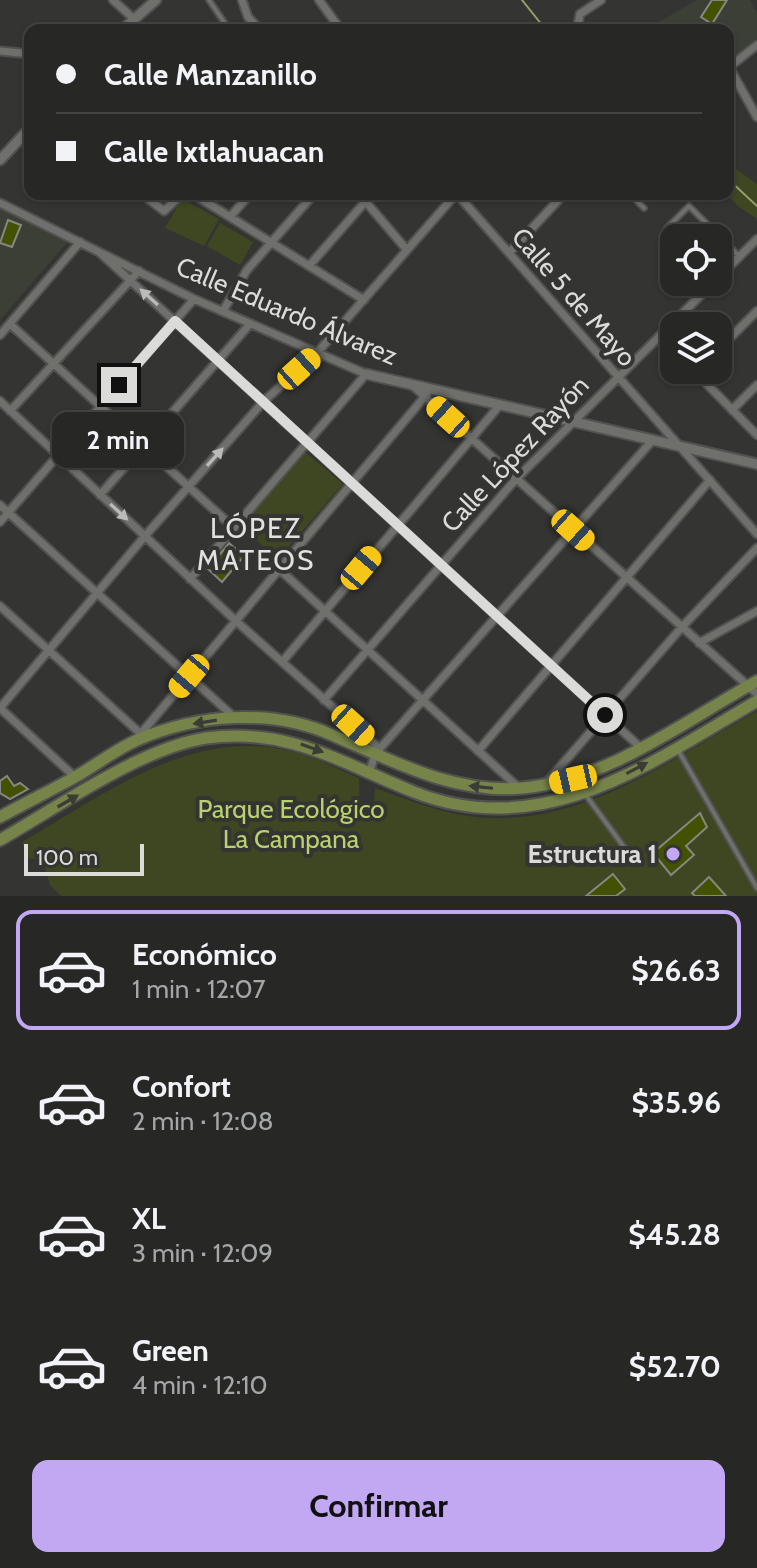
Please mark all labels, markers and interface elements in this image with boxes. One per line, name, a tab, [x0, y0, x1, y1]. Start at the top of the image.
text: Calle Manzanillo	[104, 56, 317, 93]
text: Calle Ixtlahuacan	[104, 133, 324, 170]
street label: Calle 5 de Mayo	[505, 221, 643, 373]
map controls	[660, 224, 732, 384]
button: locate	[660, 224, 732, 296]
street label: Calle Eduardo Álvarez	[172, 250, 402, 372]
one-way arrow	[140, 289, 159, 307]
button: layers	[660, 312, 732, 384]
car	[273, 344, 325, 394]
route end	[101, 367, 137, 403]
street label: Calle López Rayón	[434, 369, 596, 539]
car	[422, 392, 474, 442]
callout: 2 min	[53, 413, 185, 469]
text: 2 min	[87, 424, 149, 456]
one-way arrow	[205, 447, 223, 466]
one-way arrow	[109, 502, 128, 520]
car	[547, 505, 599, 555]
district label: LÓPEZ MATEOS	[197, 511, 315, 577]
car	[336, 542, 386, 594]
car	[164, 650, 214, 702]
route start	[587, 697, 623, 733]
car	[327, 700, 379, 750]
one-way arrow	[192, 716, 217, 728]
one-way arrow	[300, 742, 324, 754]
car	[547, 762, 599, 796]
one-way arrow	[625, 762, 648, 775]
one-way arrow	[468, 781, 493, 794]
park label: Parque Ecológico La Campana	[197, 793, 385, 855]
one-way arrow	[56, 794, 79, 808]
place label: Estructura 1	[527, 838, 657, 870]
scale bar	[24, 840, 144, 876]
text: 100 m	[36, 844, 98, 871]
marker: Estructura 1	[664, 845, 682, 863]
icon: car	[36, 934, 108, 1006]
text: Económico	[132, 936, 277, 973]
text: $26.63	[631, 952, 721, 989]
text: 1 min · 12:07	[132, 973, 266, 1005]
icon: car	[36, 1066, 108, 1138]
text: Confort	[132, 1068, 231, 1105]
text: $35.96	[631, 1084, 721, 1121]
text: 2 min · 12:08	[132, 1105, 274, 1137]
icon: car	[36, 1198, 108, 1270]
text: XL	[132, 1200, 166, 1237]
text: $45.28	[628, 1216, 721, 1253]
text: 3 min · 12:09	[132, 1237, 273, 1269]
icon: car	[36, 1330, 108, 1402]
text: Green	[132, 1332, 209, 1369]
text: $52.70	[629, 1348, 721, 1385]
text: 4 min · 12:10	[132, 1369, 268, 1401]
button: Confirmar	[32, 1460, 725, 1552]

